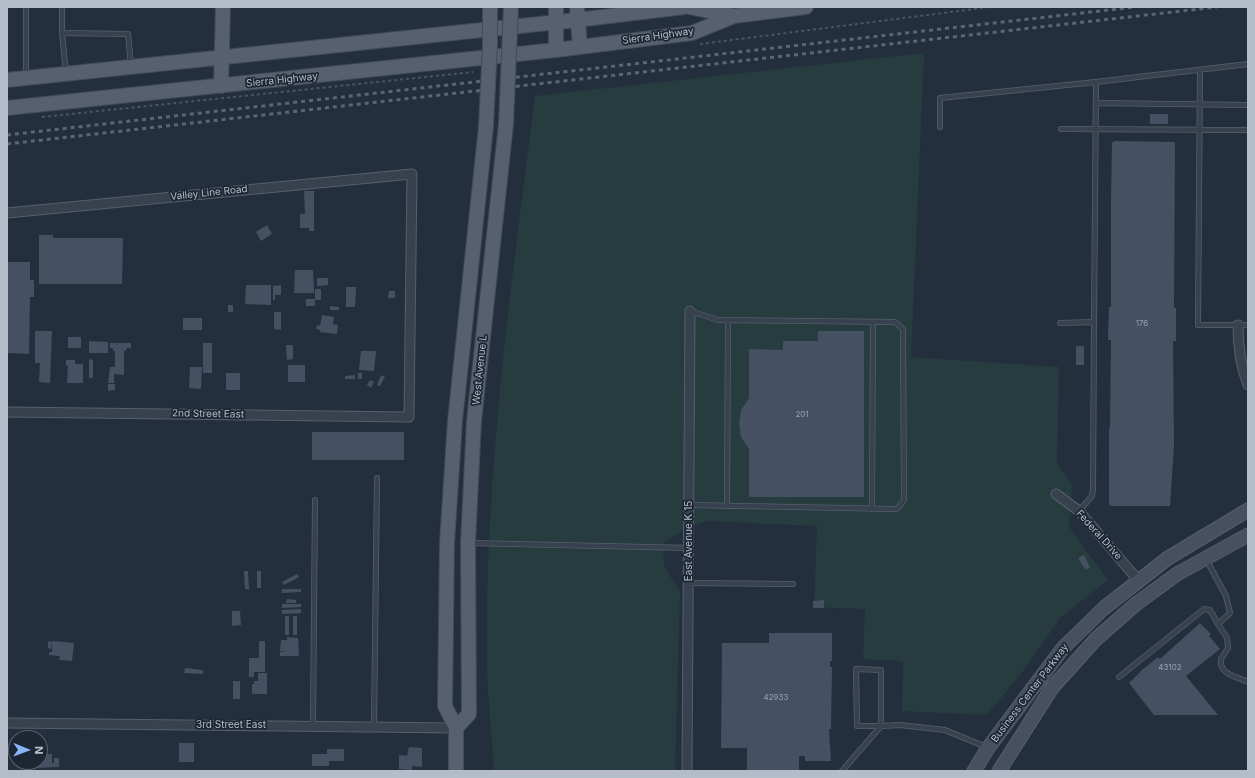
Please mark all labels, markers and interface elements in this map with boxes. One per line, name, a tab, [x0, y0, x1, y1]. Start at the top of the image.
street label: Sierra Highway	[622, 25, 694, 47]
street label: Sierra Highway	[246, 70, 318, 90]
street label: Valley Line Road	[170, 183, 248, 203]
house number: 176	[1136, 319, 1148, 329]
street label: West Avenue L	[470, 334, 490, 406]
street label: 2nd Street East	[172, 407, 244, 421]
house number: 201	[795, 410, 809, 420]
street label: East Avenue K 15	[683, 501, 695, 581]
street label: Federal Drive	[1074, 508, 1124, 562]
street label: Business Center Parkway	[989, 641, 1071, 745]
house number: 43102	[1158, 663, 1182, 673]
house number: 42933	[764, 693, 788, 703]
street label: 3rd Street East	[196, 719, 266, 731]
north arrow	[8, 730, 48, 770]
text: N	[32, 746, 46, 755]

